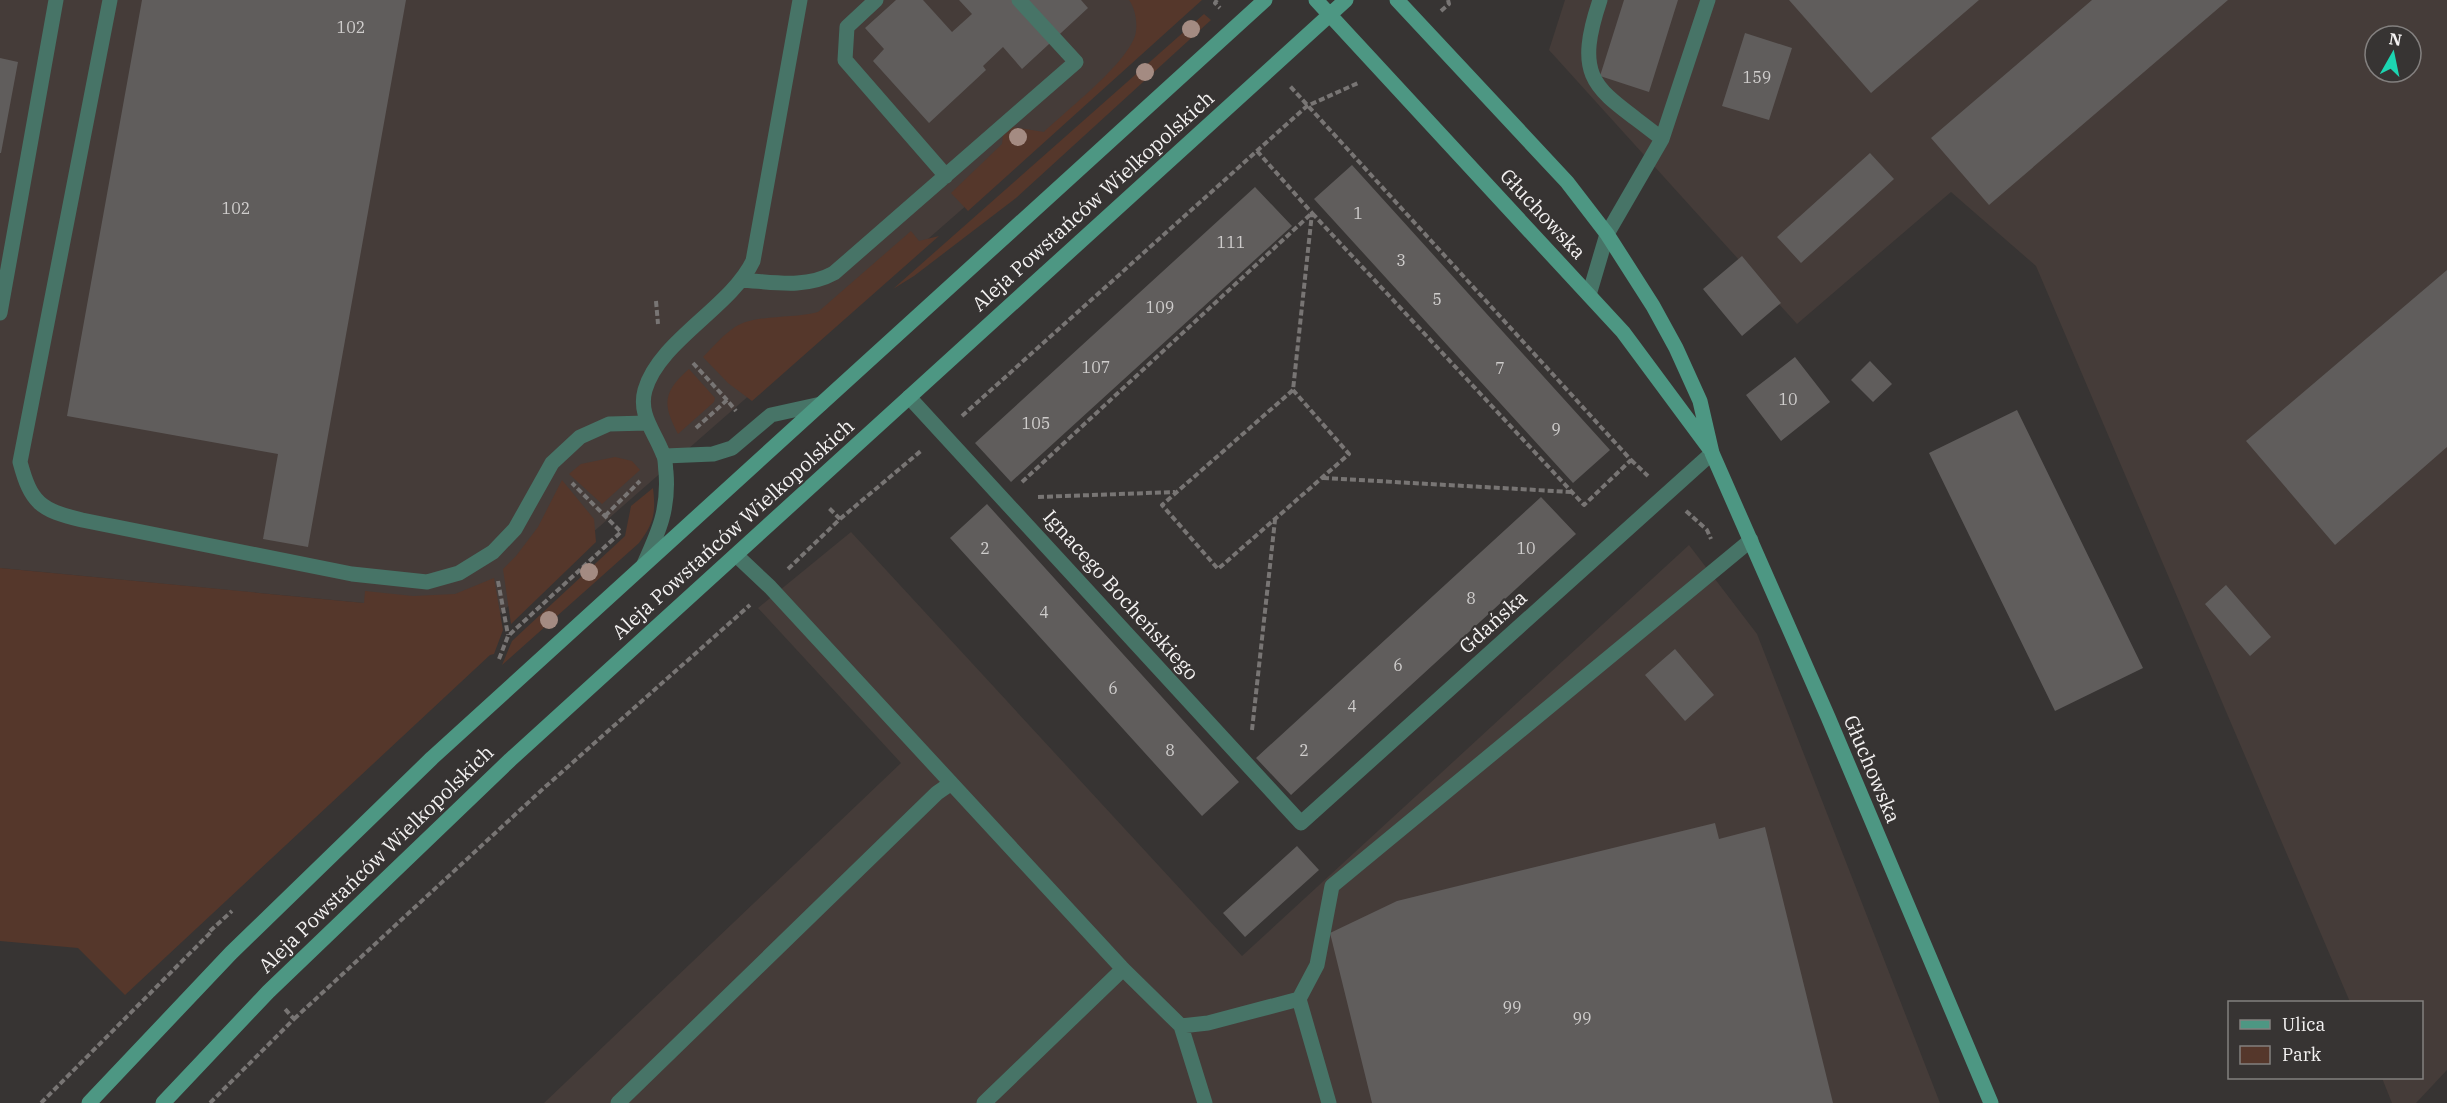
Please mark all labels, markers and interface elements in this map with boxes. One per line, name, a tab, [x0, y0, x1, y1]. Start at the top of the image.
house number: 102	[337, 17, 365, 37]
north arrow	[2363, 24, 2423, 84]
text: N	[2388, 28, 2403, 50]
house number: 159	[1743, 67, 1771, 87]
street label: Aleja Powstańców Wielkopolskich	[966, 84, 1220, 317]
street label: Głuchowska	[1494, 162, 1592, 265]
house number: 102	[222, 198, 250, 218]
house number: 1	[1353, 203, 1363, 223]
house number: 111	[1217, 232, 1245, 252]
house number: 3	[1396, 250, 1406, 270]
house number: 5	[1432, 289, 1442, 309]
house number: 109	[1146, 297, 1174, 317]
house number: 107	[1082, 357, 1110, 377]
house number: 7	[1495, 358, 1505, 378]
house number: 10	[1778, 389, 1798, 409]
street label: Aleja Powstańców Wielkopolskich	[606, 412, 860, 645]
house number: 105	[1022, 413, 1050, 433]
house number: 9	[1551, 419, 1561, 439]
street label: Ignacego Bocheńskiego	[1037, 504, 1205, 686]
house number: 2	[980, 538, 990, 558]
house number: 10	[1516, 538, 1536, 558]
street label: Gdańska	[1453, 584, 1533, 659]
house number: 8	[1466, 588, 1476, 608]
house number: 4	[1039, 602, 1049, 622]
house number: 6	[1393, 655, 1403, 675]
house number: 6	[1108, 678, 1118, 698]
house number: 4	[1347, 696, 1357, 716]
street label: Głuchowska	[1838, 711, 1907, 827]
street label: Aleja Powstańców Wielkopolskich	[252, 739, 499, 979]
house number: 8	[1165, 740, 1175, 760]
house number: 2	[1299, 740, 1309, 760]
house number: 99	[1502, 997, 1522, 1017]
legend	[2228, 1001, 2423, 1079]
house number: 99	[1572, 1008, 1592, 1028]
text: Ulica	[2282, 1013, 2326, 1036]
text: Park	[2282, 1043, 2322, 1066]

